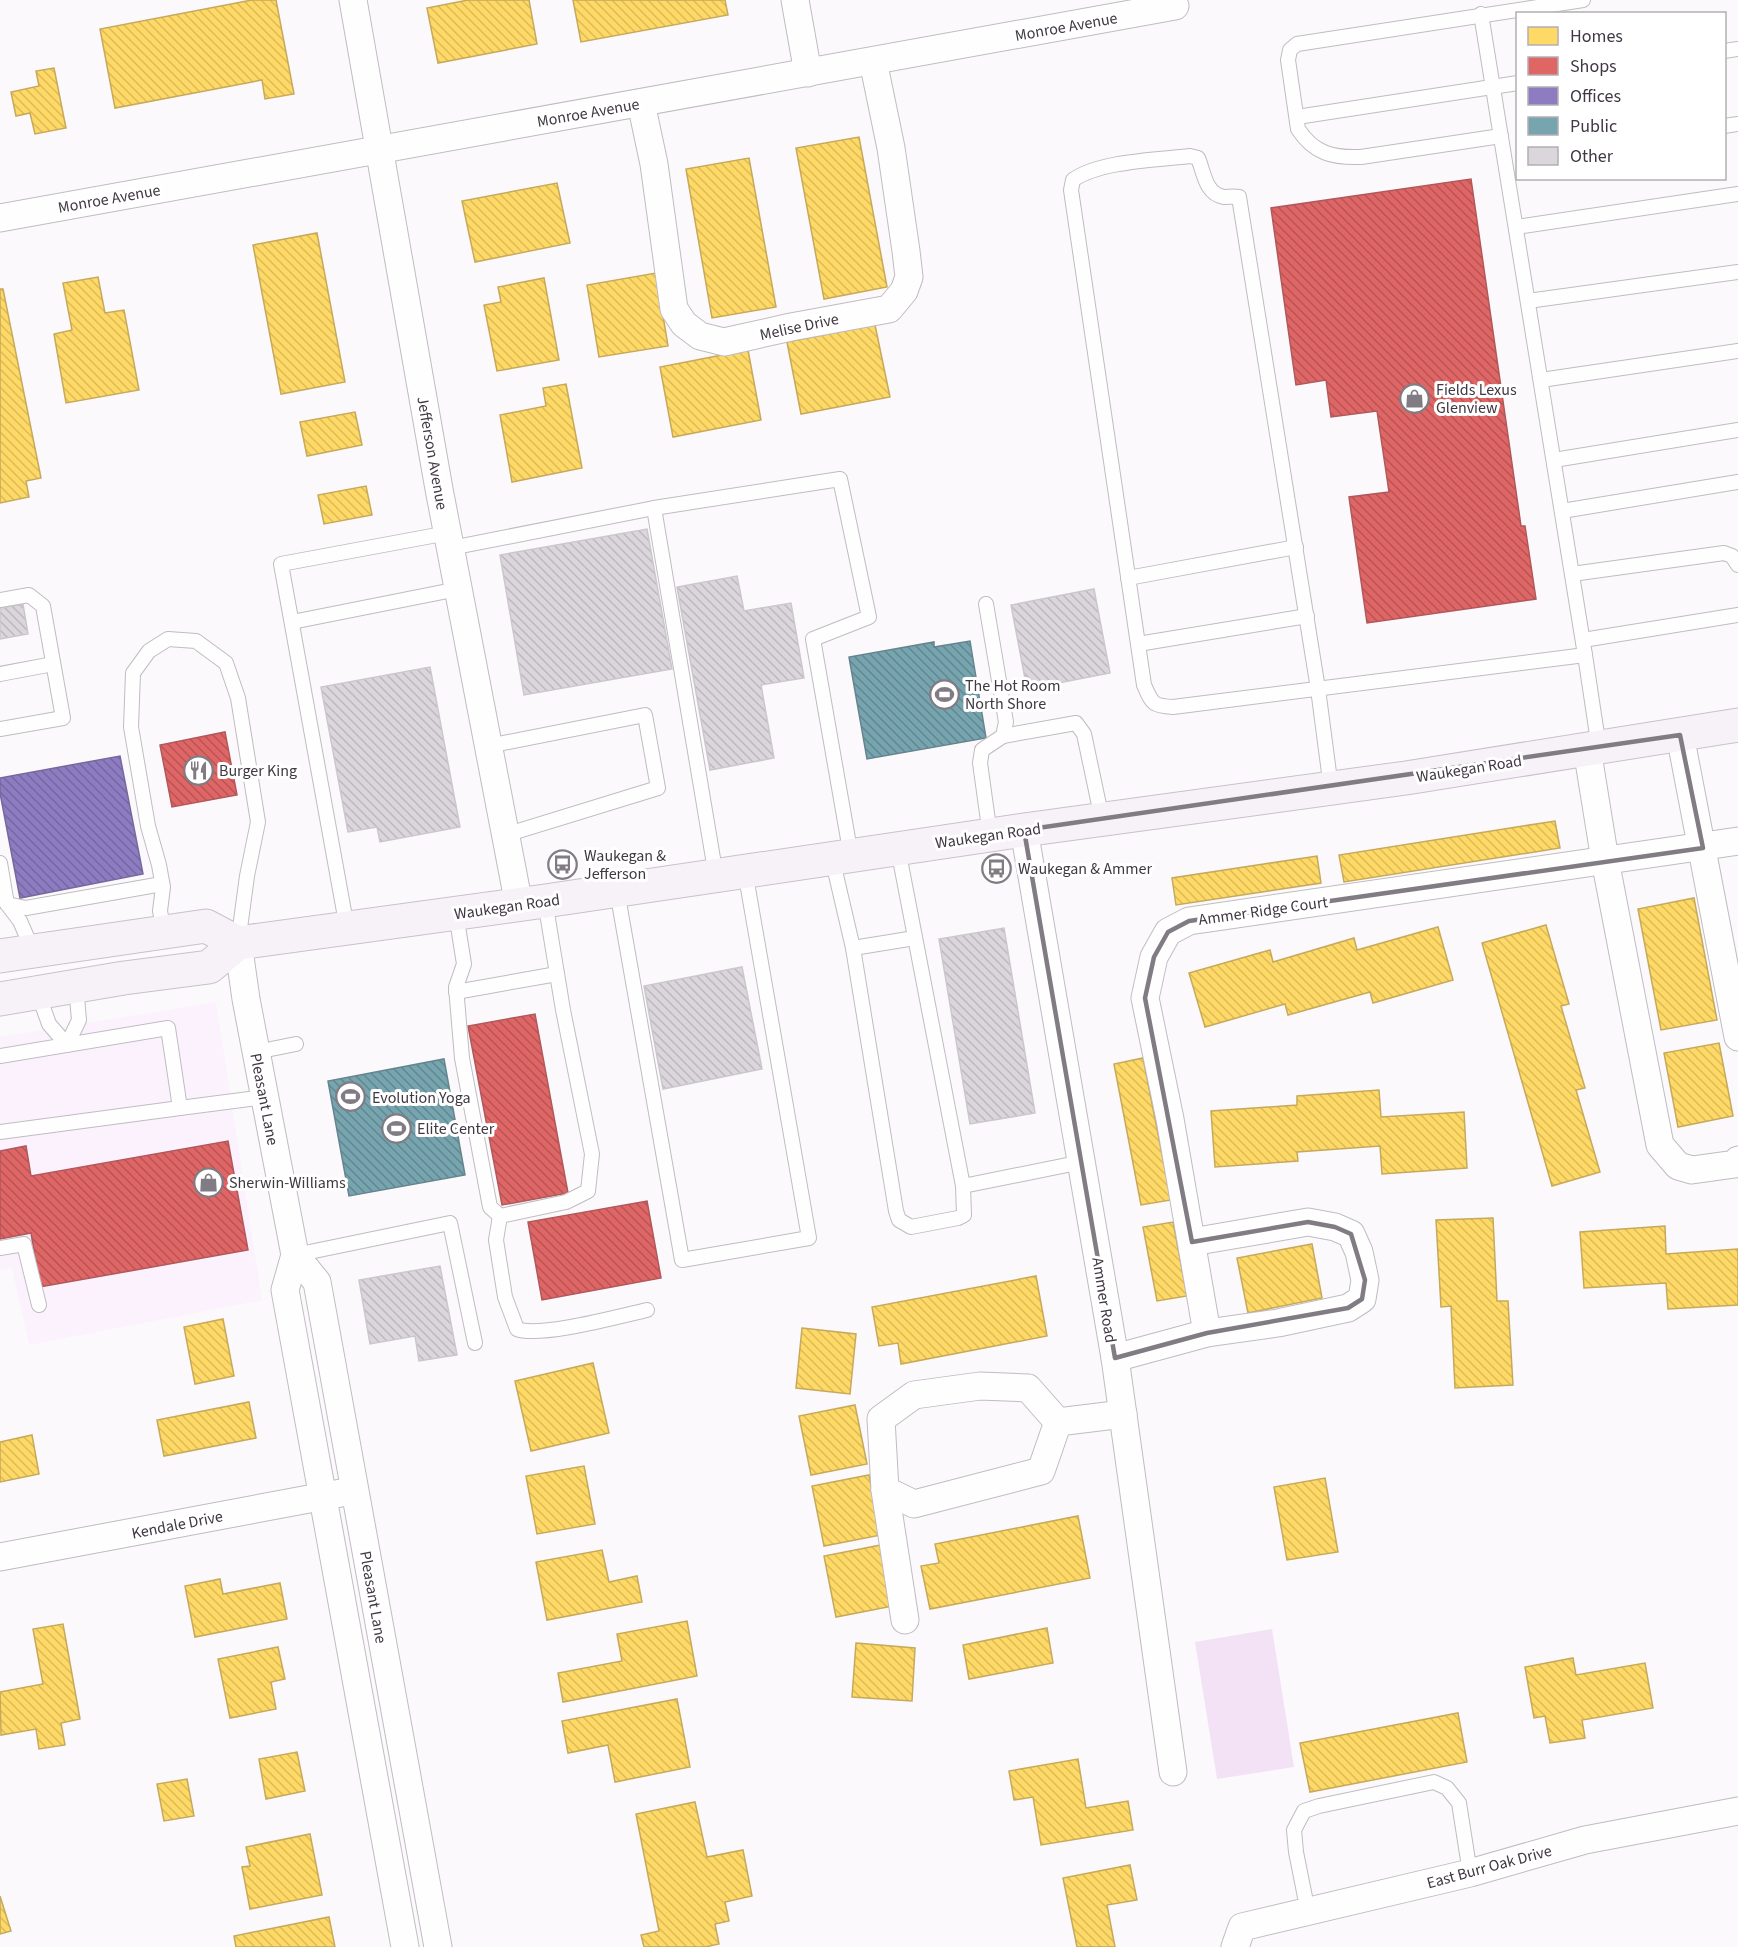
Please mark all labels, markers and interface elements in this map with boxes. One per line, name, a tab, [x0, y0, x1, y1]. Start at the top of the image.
street label: Monroe Avenue	[1013, 7, 1119, 47]
legend	[1516, 12, 1726, 180]
text: Homes	[1570, 24, 1623, 49]
text: Shops	[1570, 54, 1617, 79]
text: Offices	[1570, 84, 1621, 109]
street label: Monroe Avenue	[535, 93, 641, 133]
text: Public	[1570, 114, 1617, 139]
text: Other	[1570, 144, 1614, 169]
street label: Monroe Avenue	[56, 179, 162, 219]
street label: Melise Drive	[758, 308, 841, 346]
place label: Fields Lexus Glenview	[1436, 379, 1517, 419]
shop icon: Fields Lexus Glenview	[1399, 382, 1431, 414]
street label: Jefferson Avenue	[411, 395, 453, 512]
place label: The Hot Room North Shore	[965, 675, 1060, 715]
sports icon: The Hot Room North Shore	[928, 678, 960, 710]
street label: Waukegan Road	[1415, 750, 1524, 788]
restaurant icon: Burger King	[182, 754, 214, 786]
place label: Burger King	[219, 760, 297, 782]
street label: Waukegan Road	[934, 818, 1042, 854]
place label: Waukegan & Jefferson	[584, 845, 666, 885]
bus stop icon: Waukegan & Jefferson	[547, 848, 579, 880]
bus stop icon: Waukegan & Ammer	[981, 852, 1013, 884]
place label: Waukegan & Ammer	[1018, 858, 1152, 880]
street label: Waukegan Road	[453, 889, 561, 925]
street label: Ammer Ridge Court	[1197, 891, 1330, 931]
street label: Pleasant Lane	[244, 1051, 284, 1147]
sports icon: Evolution Yoga	[335, 1081, 367, 1113]
place label: Evolution Yoga	[372, 1087, 471, 1109]
sports icon: Elite Center	[380, 1112, 412, 1144]
place label: Elite Center	[417, 1118, 495, 1140]
shop icon: Sherwin-Williams	[192, 1166, 224, 1198]
place label: Sherwin-Williams	[229, 1172, 346, 1194]
street label: Ammer Road	[1086, 1256, 1122, 1344]
street label: Kendale Drive	[130, 1505, 225, 1545]
street label: Pleasant Lane	[354, 1549, 392, 1645]
street label: East Burr Oak Drive	[1424, 1840, 1554, 1894]

